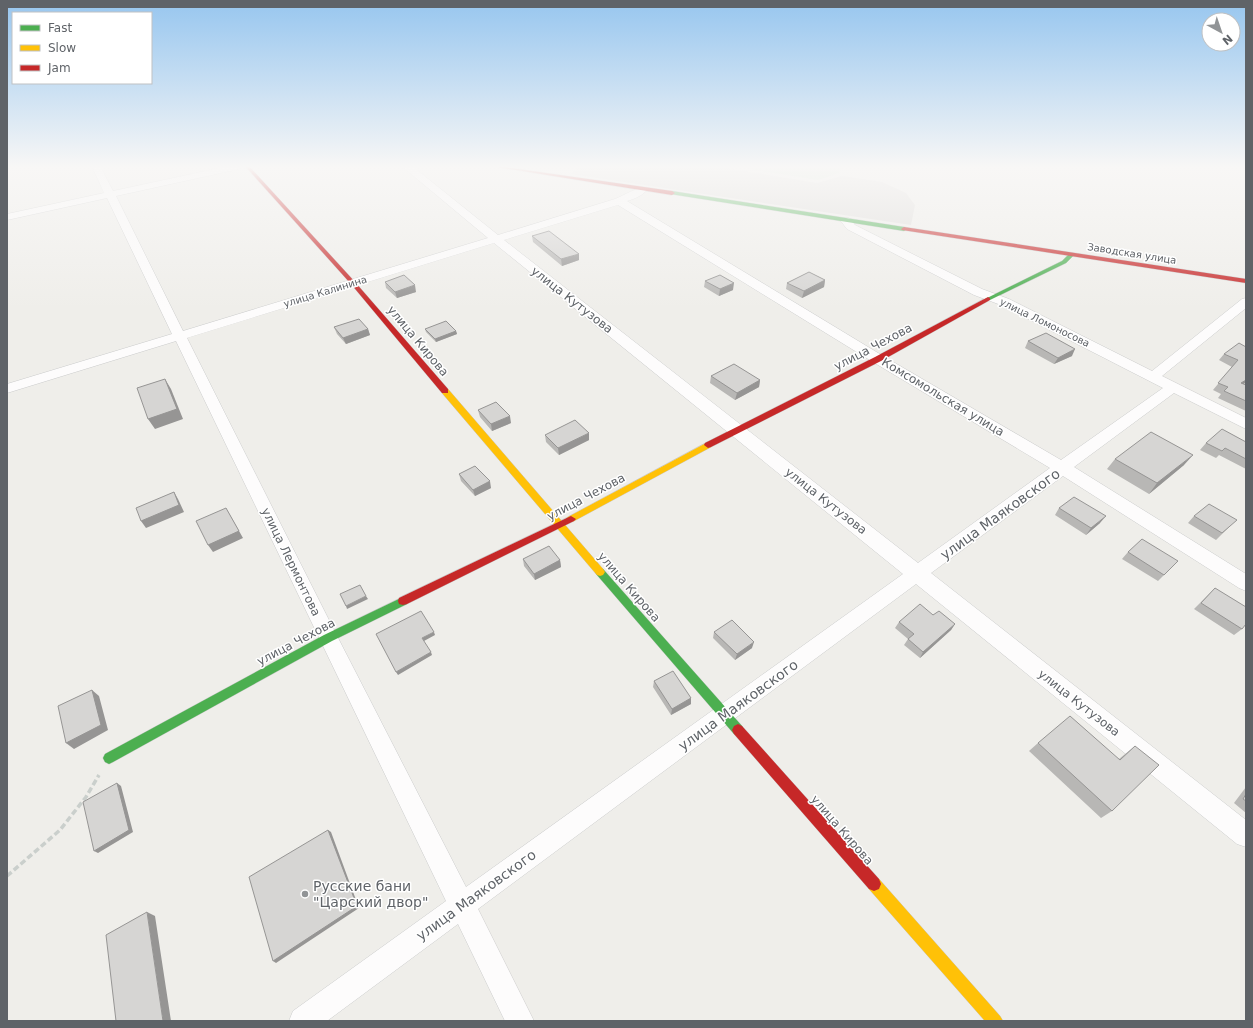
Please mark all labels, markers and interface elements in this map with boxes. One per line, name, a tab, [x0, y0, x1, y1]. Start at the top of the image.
legend	[12, 12, 152, 84]
north arrow	[1201, 12, 1241, 52]
text: Fast	[48, 21, 72, 35]
text: N	[1219, 31, 1235, 47]
text: Slow	[48, 41, 76, 55]
text: Jam	[47, 61, 71, 75]
street label: Заводская улица	[1087, 241, 1177, 266]
street label: улица Кутузова	[528, 264, 616, 336]
street label: улица Калинина	[282, 274, 368, 309]
street label: улица Ломоносова	[998, 296, 1091, 349]
street label: улица Кирова	[384, 303, 452, 379]
street label: улица Чехова	[832, 321, 914, 373]
street label: Комсомольская улица	[879, 355, 1007, 439]
street label: улица Кутузова	[782, 465, 870, 537]
street label: улица Маяковского	[937, 465, 1063, 563]
street label: улица Чехова	[545, 471, 627, 523]
street label: улица Лермонтова	[259, 505, 323, 619]
street label: улица Кирова	[595, 549, 663, 625]
street label: улица Чехова	[255, 616, 337, 668]
street label: улица Маяковского	[675, 656, 801, 754]
street label: улица Кутузова	[1035, 667, 1123, 739]
street label: улица Кирова	[808, 792, 876, 868]
street label: улица Маяковского	[413, 846, 539, 944]
place label: Русские бани "Царский двор"	[313, 878, 428, 910]
marker: Русские бани "Царский двор"	[300, 889, 310, 899]

